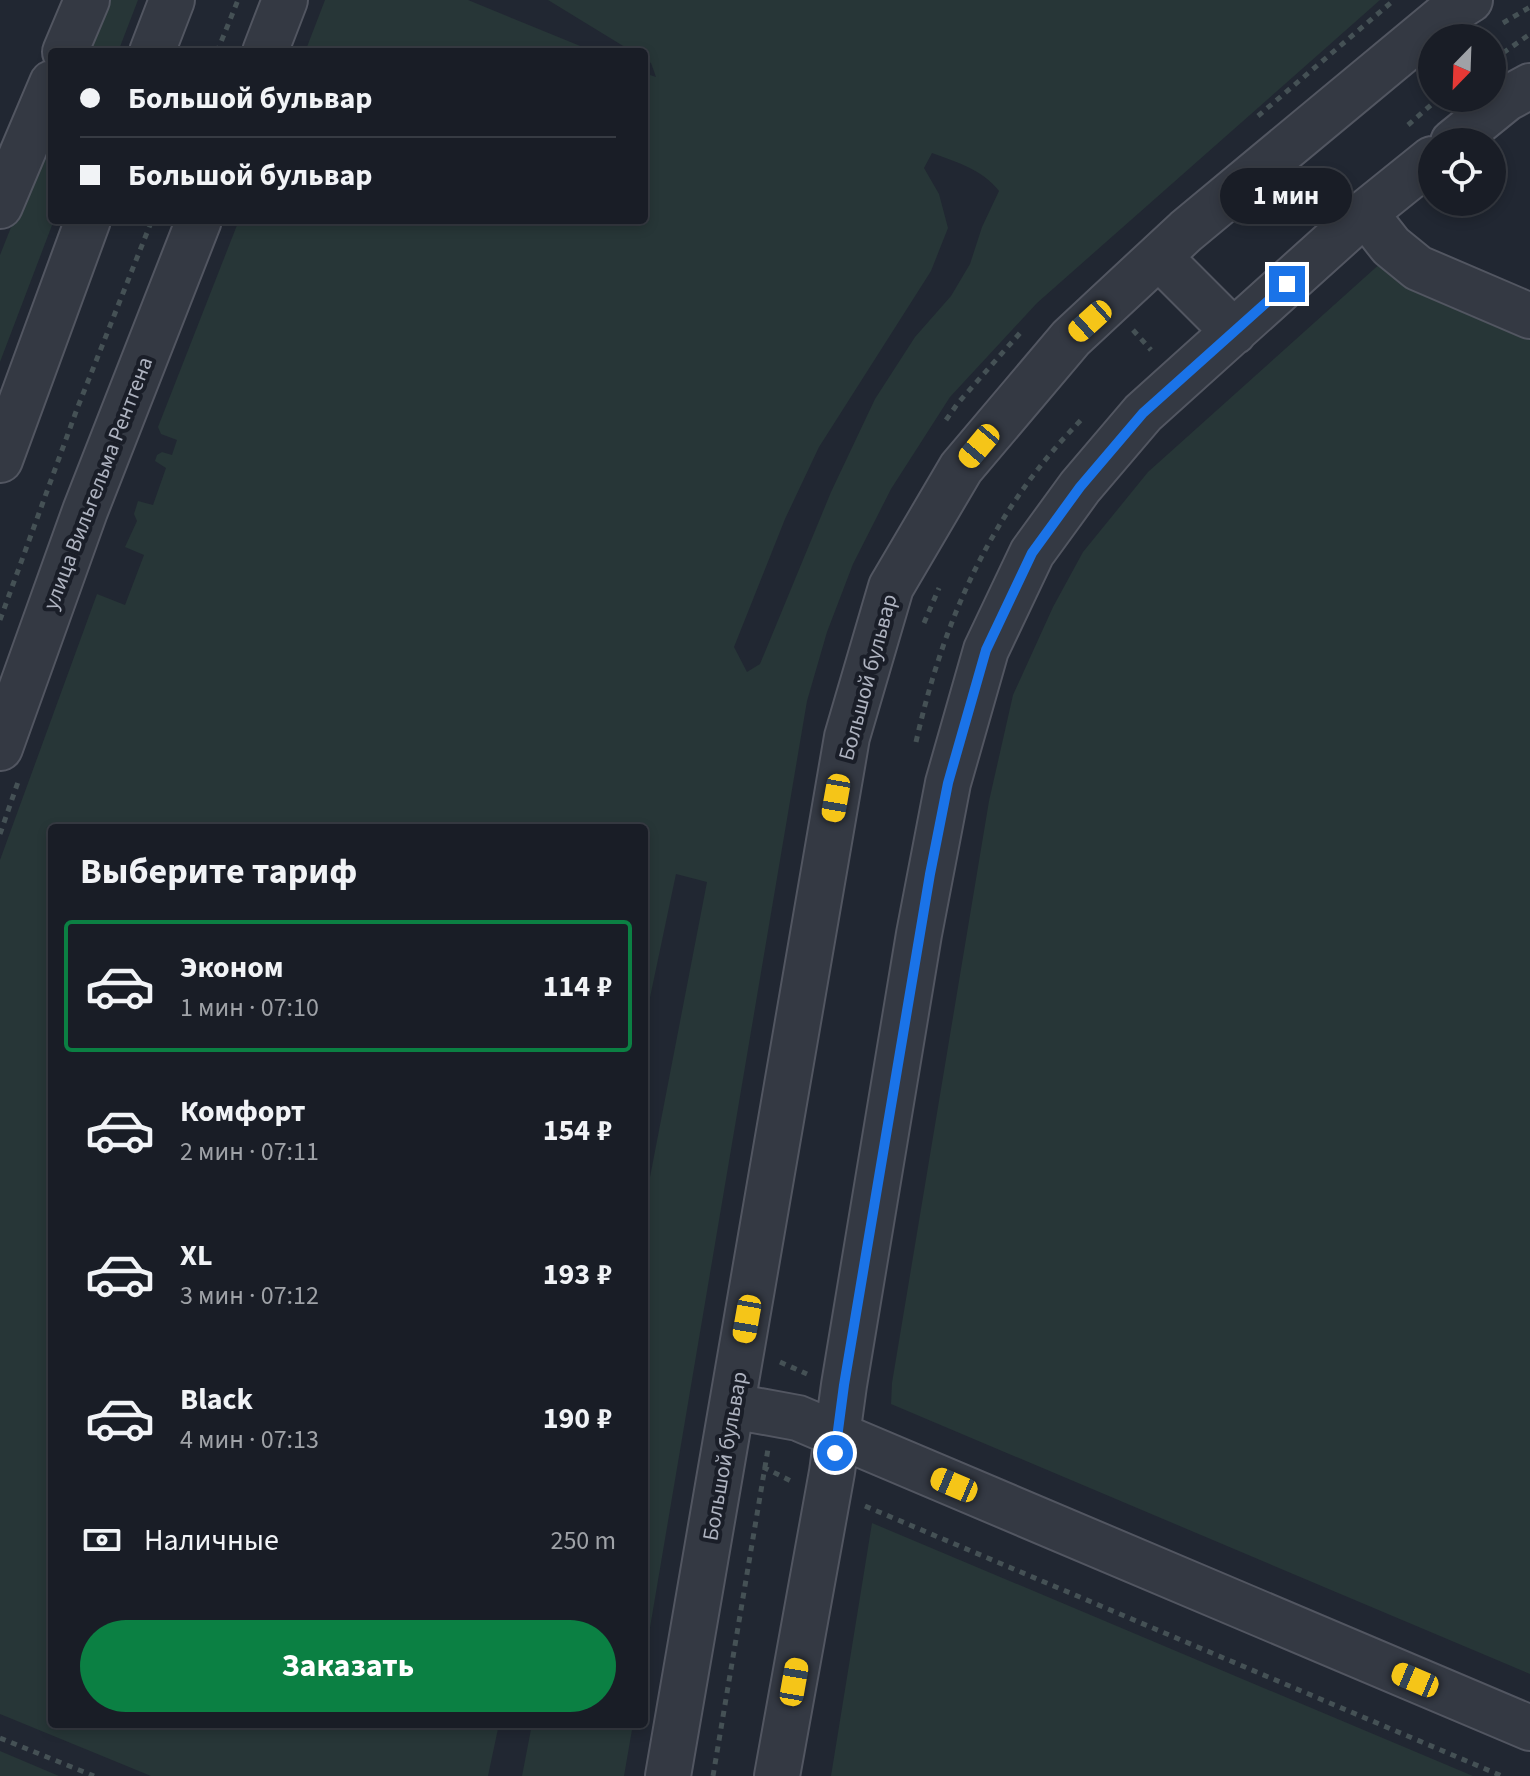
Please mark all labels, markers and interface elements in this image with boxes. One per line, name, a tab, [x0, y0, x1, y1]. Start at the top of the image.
north arrow	[1418, 24, 1506, 112]
map controls	[1418, 24, 1506, 216]
text: Большой бульвар	[128, 77, 373, 120]
button: locate	[1418, 128, 1506, 216]
text: Большой бульвар	[128, 154, 373, 197]
callout: 1 мин	[1221, 168, 1353, 224]
text: 1 мин	[1253, 177, 1319, 214]
route end	[1269, 266, 1305, 302]
car	[1064, 296, 1116, 346]
street label: улица Вильгельма Рентгена	[35, 352, 161, 614]
car	[954, 420, 1004, 472]
street label: Большой бульвар	[830, 590, 906, 764]
car	[820, 772, 852, 824]
text: Выберите тариф	[80, 846, 357, 897]
text: Эконом	[180, 946, 284, 989]
icon: car	[84, 950, 156, 1022]
text: 114 ₽	[543, 965, 612, 1008]
text: 1 мин · 07:10	[180, 989, 319, 1026]
text: Комфорт	[180, 1090, 306, 1133]
icon: car	[84, 1094, 156, 1166]
text: 154 ₽	[543, 1109, 612, 1152]
text: 2 мин · 07:11	[180, 1133, 319, 1170]
text: XL	[180, 1234, 213, 1277]
icon: car	[84, 1238, 156, 1310]
text: 193 ₽	[543, 1253, 612, 1296]
text: 3 мин · 07:12	[180, 1277, 319, 1314]
car	[731, 1293, 763, 1345]
street label: Большой бульвар	[694, 1369, 756, 1543]
text: Black	[180, 1378, 253, 1421]
icon: car	[84, 1382, 156, 1454]
text: 190 ₽	[543, 1397, 612, 1440]
text: 4 мин · 07:13	[180, 1421, 319, 1458]
route start	[817, 1435, 853, 1471]
car	[927, 1465, 981, 1505]
icon: cash	[80, 1518, 124, 1562]
text: Наличные	[144, 1519, 279, 1562]
text: 250 m	[550, 1522, 616, 1559]
button: Заказать	[80, 1620, 616, 1712]
car	[778, 1656, 810, 1708]
car	[1388, 1660, 1442, 1700]

